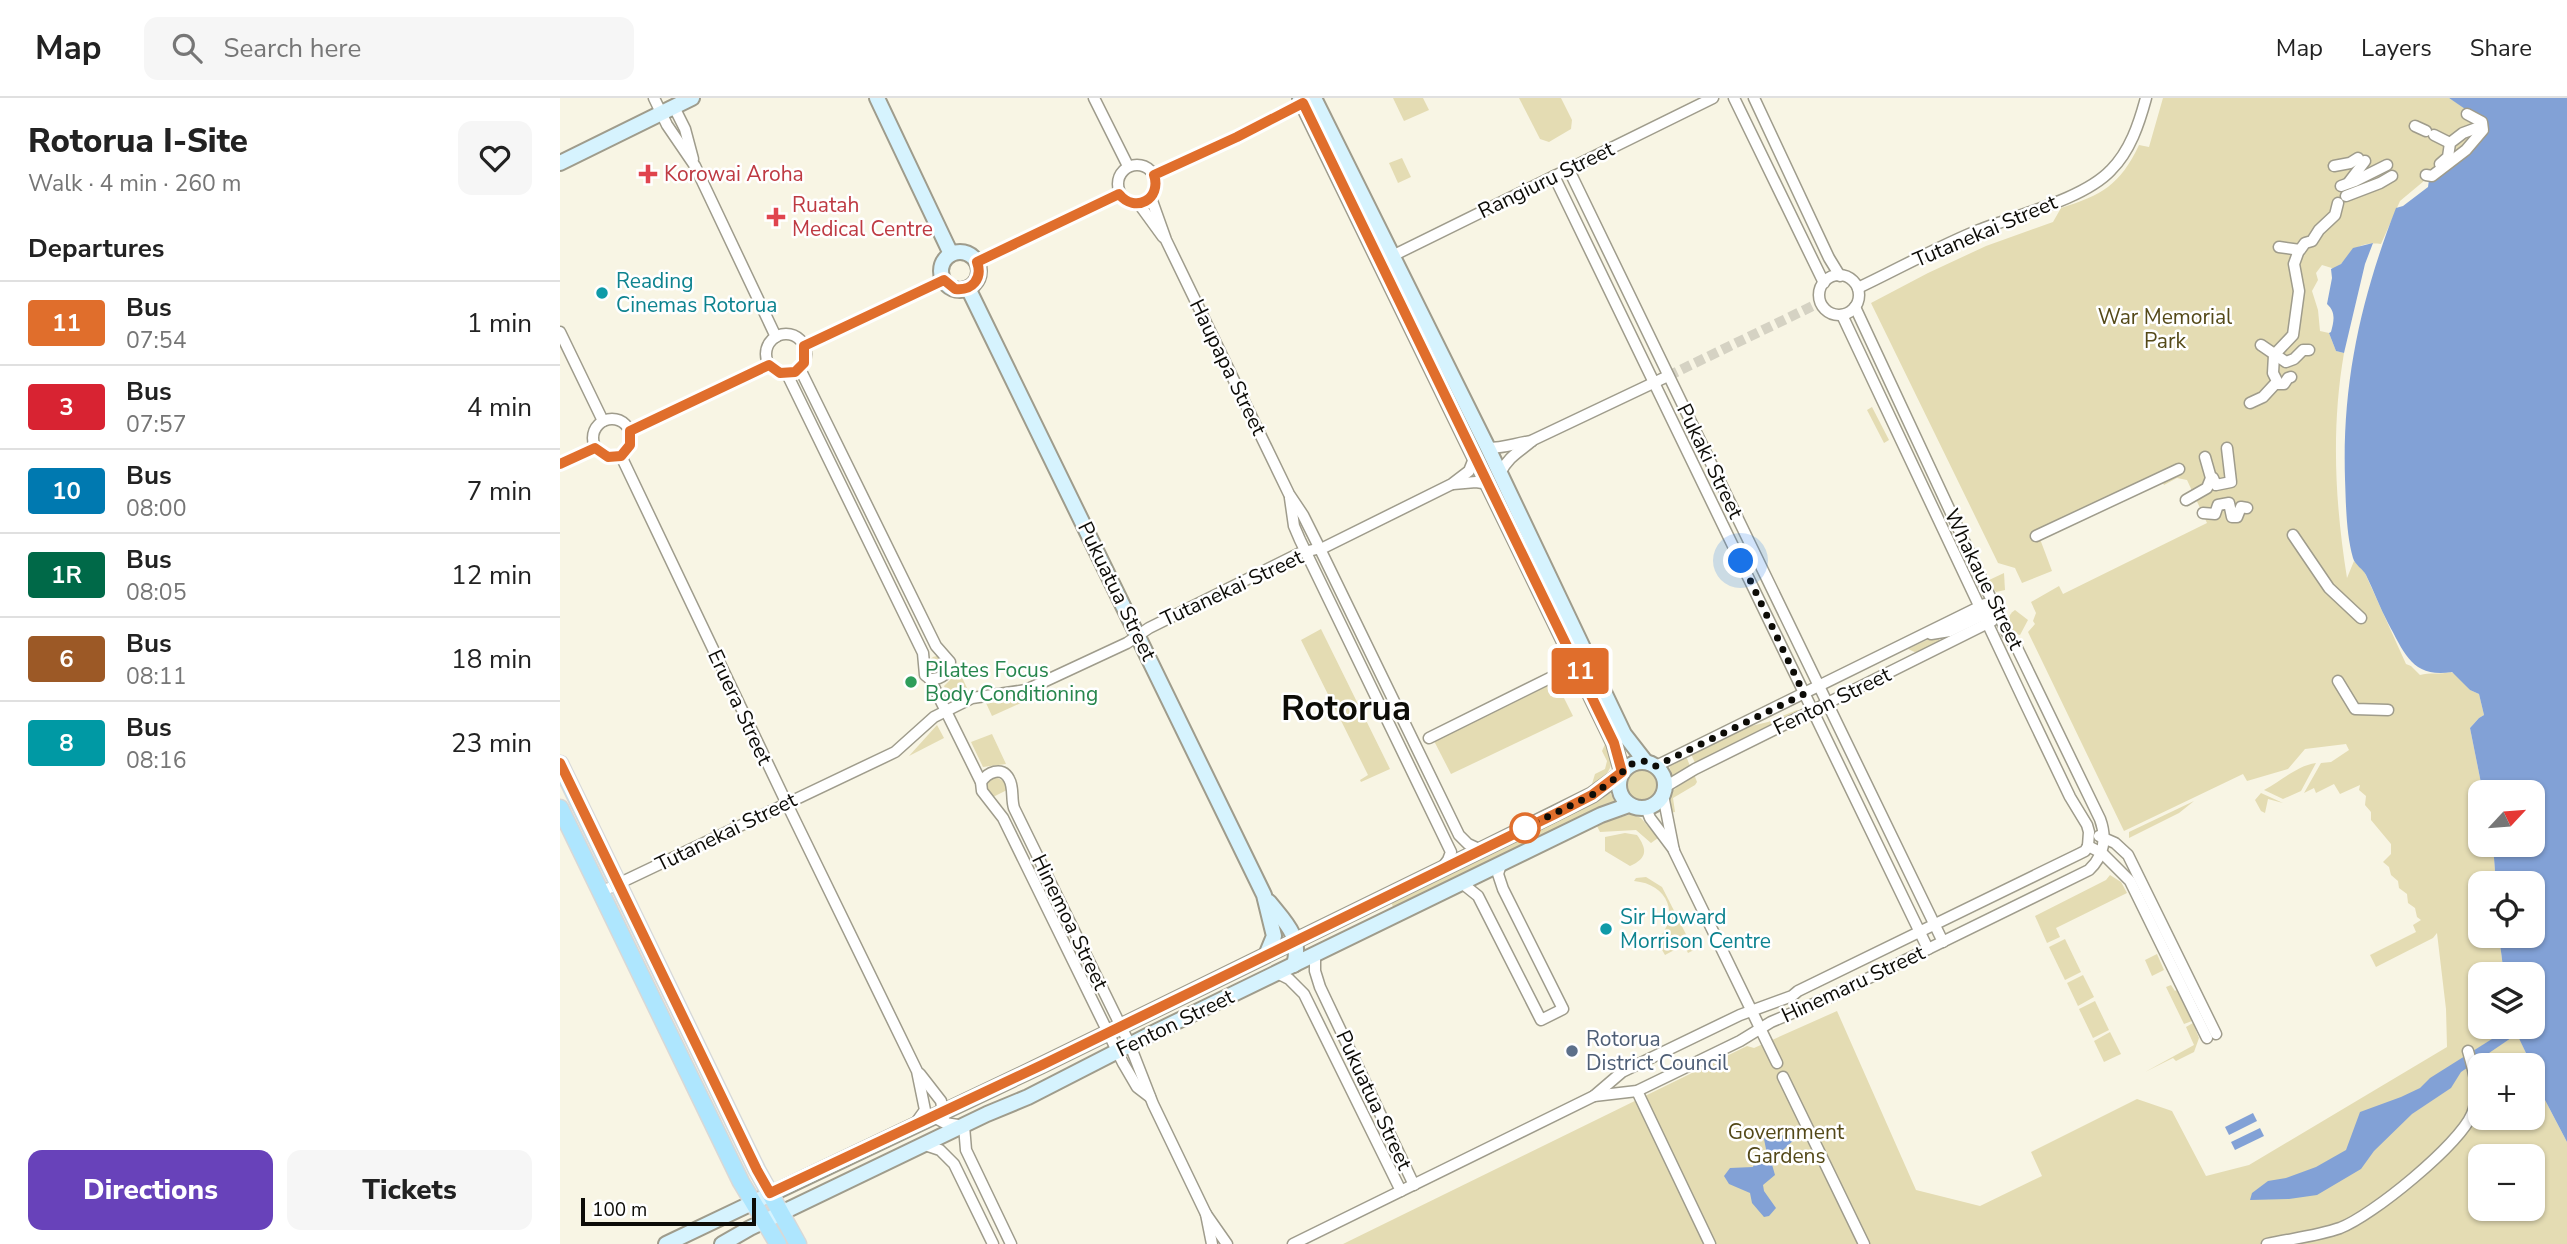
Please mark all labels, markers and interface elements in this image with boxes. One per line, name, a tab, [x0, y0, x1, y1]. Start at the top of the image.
search box	[144, 17, 634, 80]
text: Map	[35, 26, 102, 71]
icon: search	[168, 29, 206, 67]
text: Search here	[224, 31, 361, 66]
text: Map	[2276, 32, 2323, 64]
text: Layers	[2361, 32, 2432, 64]
text: Share	[2470, 32, 2532, 64]
text: Rotorua I-Site	[28, 119, 248, 164]
button: heart	[458, 121, 532, 195]
street label: Rangiuru Street	[1473, 135, 1619, 225]
place label: Korowai Aroha	[664, 160, 804, 188]
marker: Korowai Aroha	[638, 164, 658, 184]
text: Walk · 4 min · 260 m	[28, 168, 241, 199]
street label: Tutanekai Street	[1909, 188, 2062, 274]
place label: Ruatah Medical Centre	[792, 191, 933, 243]
marker: Ruatah Medical Centre	[766, 207, 786, 227]
text: Departures	[28, 231, 164, 266]
place label: Reading Cinemas Rotorua	[616, 267, 777, 319]
marker: Reading Cinemas Rotorua	[594, 285, 610, 301]
text: Bus	[126, 290, 172, 325]
street label: Haupapa Street	[1183, 294, 1273, 440]
park label: War Memorial Park	[2098, 303, 2233, 355]
text: 1 min	[467, 306, 532, 341]
text: 11	[52, 307, 81, 339]
text: 07:54	[126, 325, 186, 356]
text: Bus	[126, 374, 172, 409]
text: 4 min	[467, 390, 532, 425]
text: 3	[59, 391, 74, 423]
street label: Pukaki Street	[1670, 399, 1750, 524]
text: 07:57	[126, 409, 186, 440]
text: Bus	[126, 458, 172, 493]
text: 7 min	[467, 474, 532, 509]
text: 10	[52, 475, 81, 507]
text: 08:00	[126, 493, 186, 524]
street label: Whakaue Street	[1938, 504, 2030, 655]
street label: Pukuatua Street	[1071, 517, 1163, 666]
text: Bus	[126, 542, 172, 577]
street label: Tutanekai Street	[1156, 543, 1308, 633]
your location	[1723, 543, 1758, 578]
text: 12 min	[451, 558, 532, 593]
text: 1R	[51, 559, 82, 591]
text: 08:05	[126, 577, 186, 608]
text: Bus	[126, 626, 172, 661]
text: 18 min	[451, 642, 532, 677]
text: 6	[59, 643, 74, 675]
street label: Eruera Street	[701, 645, 779, 770]
line badge: 11	[1548, 648, 1612, 694]
text: 11	[1566, 655, 1594, 687]
place label: Pilates Focus Body Conditioning	[925, 656, 1098, 708]
street label: Fenton Street	[1768, 660, 1896, 742]
text: 08:11	[126, 661, 186, 692]
marker: Pilates Focus Body Conditioning	[903, 674, 919, 690]
district label: Rotorua	[1281, 685, 1411, 732]
text: Bus	[126, 710, 172, 745]
text: 23 min	[451, 726, 532, 761]
text: 8	[59, 727, 74, 759]
text: 08:16	[126, 745, 186, 776]
north arrow	[2468, 780, 2544, 858]
map controls	[2468, 780, 2545, 1221]
street label: Tutanekai Street	[651, 785, 802, 878]
unlabelled marker	[1510, 813, 1540, 843]
street label: Hinemoa Street	[1025, 850, 1115, 995]
button: locate	[2468, 871, 2545, 948]
place label: Sir Howard Morrison Centre	[1620, 903, 1771, 955]
marker: Sir Howard Morrison Centre	[1598, 921, 1614, 937]
street label: Hinemaru Street	[1777, 938, 1930, 1029]
button: layers	[2468, 962, 2545, 1039]
street label: Fenton Street	[1111, 982, 1239, 1064]
place label: Rotorua District Council	[1586, 1025, 1729, 1077]
street label: Pukuatua Street	[1329, 1026, 1419, 1175]
marker: Rotorua District Council	[1564, 1043, 1580, 1059]
button: +	[2468, 1053, 2545, 1130]
park label: Government Gardens	[1728, 1118, 1845, 1170]
button: −	[2468, 1144, 2545, 1221]
button: Directions	[28, 1150, 273, 1230]
button: Tickets	[287, 1150, 532, 1230]
scale bar	[581, 1195, 756, 1227]
text: 100 m	[592, 1197, 647, 1223]

